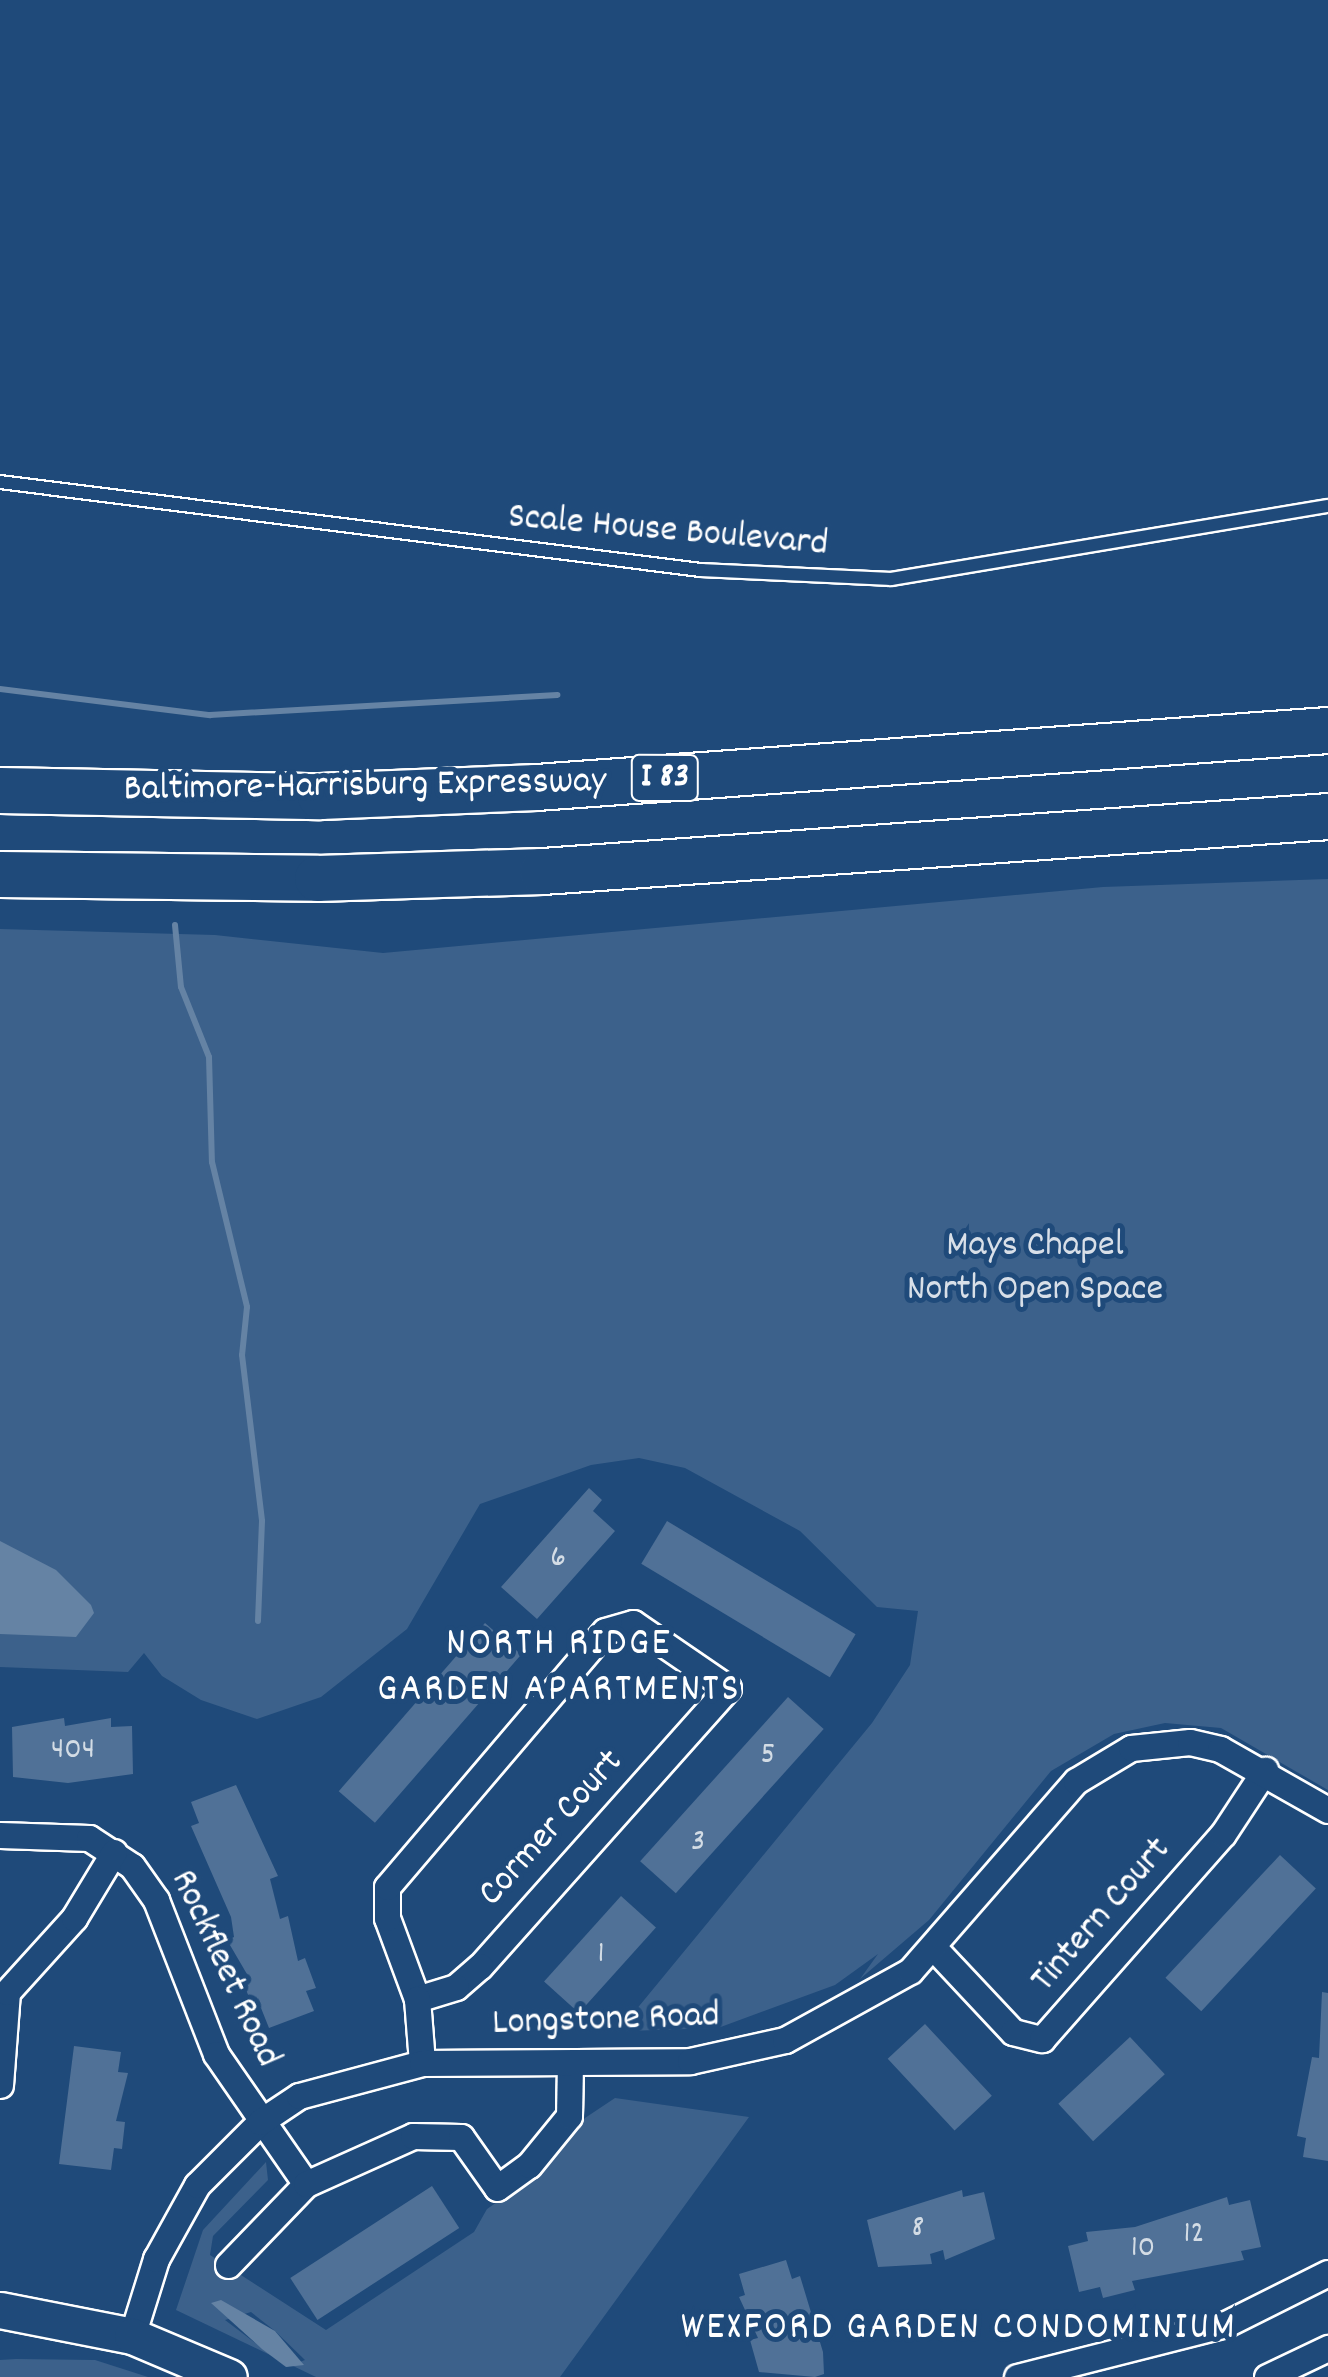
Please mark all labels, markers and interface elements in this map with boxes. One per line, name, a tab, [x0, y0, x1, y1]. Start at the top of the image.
street label: Scale House Boulevard	[506, 495, 830, 569]
road number: I 83	[630, 748, 700, 808]
street label: Baltimore-Harrisburg Expressway	[123, 760, 607, 814]
park label: Mays Chapel North Open Space	[907, 1224, 1163, 1314]
house number: 6	[550, 1540, 566, 1578]
district label: NORTH RIDGE GARDEN APARTMENTS	[377, 1622, 741, 1716]
house number: 404	[51, 1732, 95, 1770]
house number: 5	[761, 1737, 775, 1775]
street label: Cormer Court	[470, 1741, 634, 1917]
house number: 3	[691, 1824, 705, 1862]
street label: Tintern Court	[1022, 1829, 1182, 2003]
street label: Rockfleet Road	[158, 1863, 290, 2075]
house number: 1	[597, 1936, 605, 1974]
street label: Longstone Road	[491, 1994, 721, 2048]
house number: 8	[912, 2210, 924, 2248]
house number: 12	[1184, 2216, 1204, 2254]
house number: 10	[1131, 2230, 1155, 2268]
district label: WEXFORD GARDEN CONDOMINIUM	[681, 2306, 1237, 2354]

